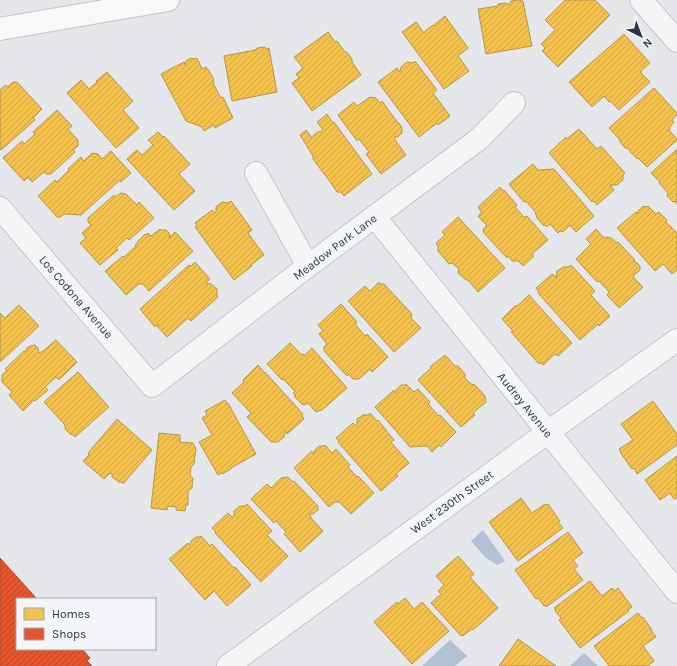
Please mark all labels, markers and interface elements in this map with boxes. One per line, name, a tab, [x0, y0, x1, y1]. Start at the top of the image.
north arrow	[621, 16, 661, 56]
text: N	[640, 36, 655, 51]
street label: Meadow Park Lane	[290, 211, 380, 283]
street label: Los Codona Avenue	[36, 253, 116, 341]
street label: Audrey Avenue	[494, 370, 556, 440]
street label: West 230th Street	[408, 467, 497, 537]
legend	[16, 598, 156, 650]
text: Homes	[52, 607, 90, 621]
text: Shops	[52, 627, 86, 641]

